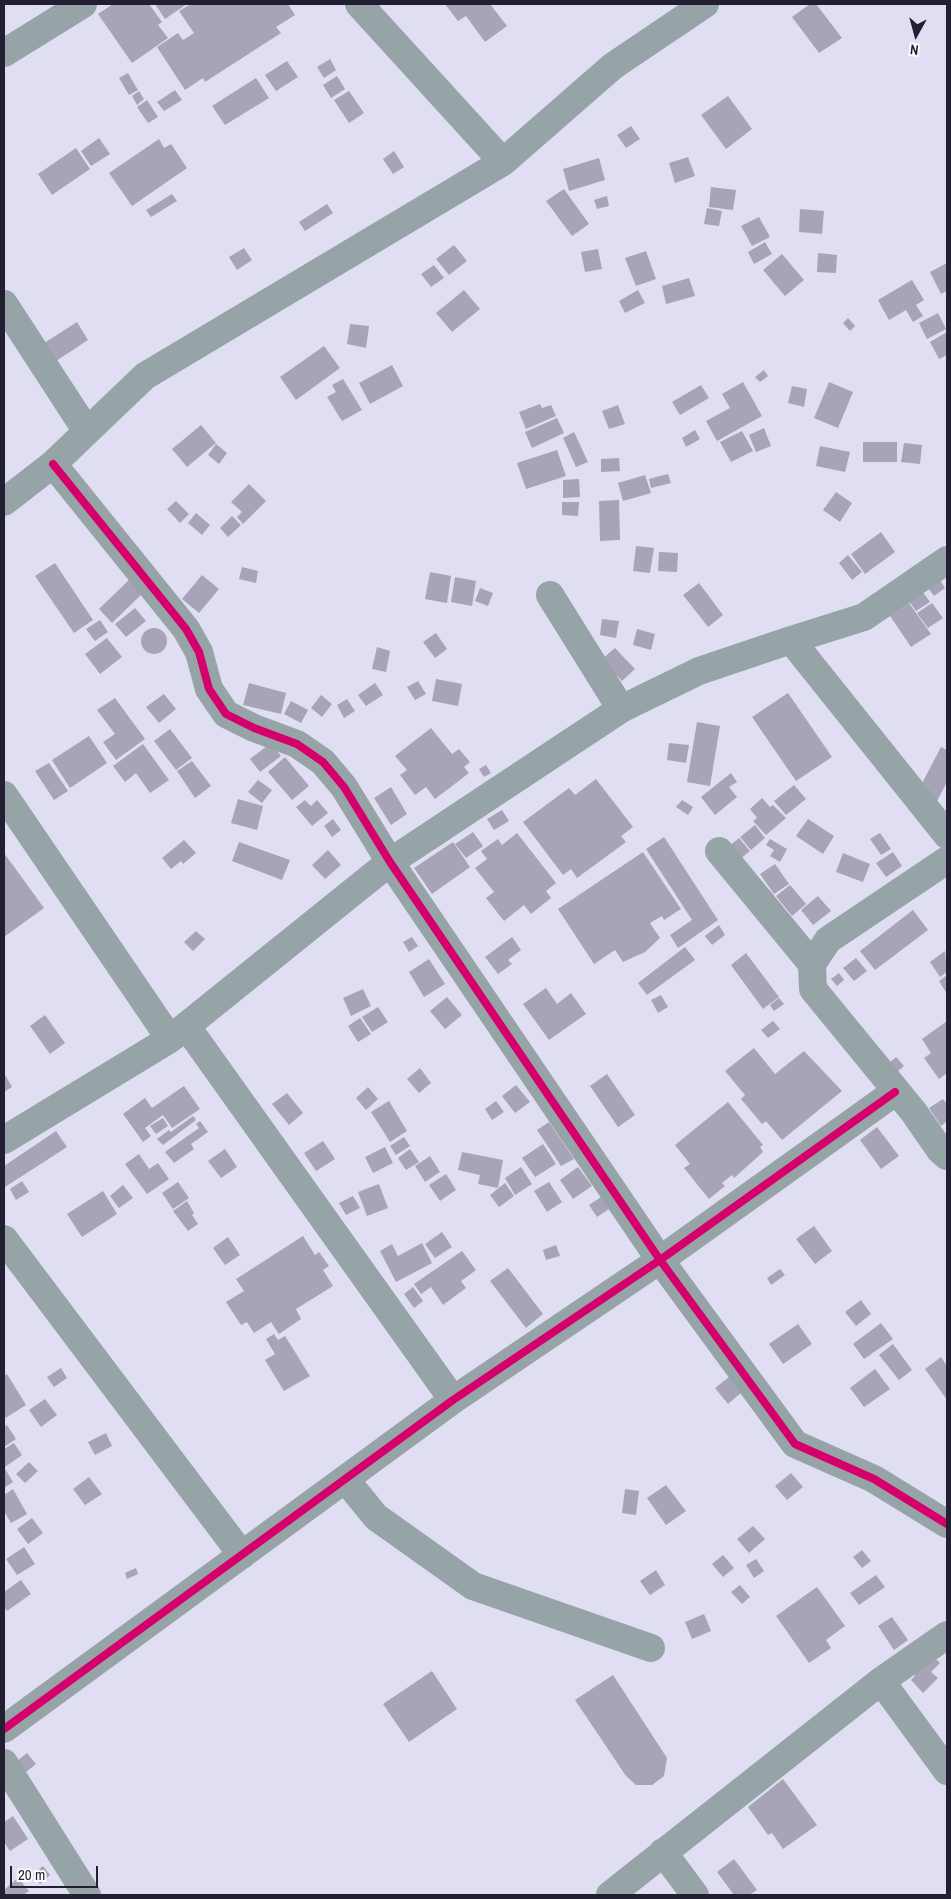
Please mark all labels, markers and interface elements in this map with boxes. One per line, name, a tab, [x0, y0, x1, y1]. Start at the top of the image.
north arrow	[891, 10, 941, 60]
text: N	[909, 40, 919, 59]
scale bar	[12, 1856, 100, 1888]
text: 20 m	[18, 1864, 45, 1885]

